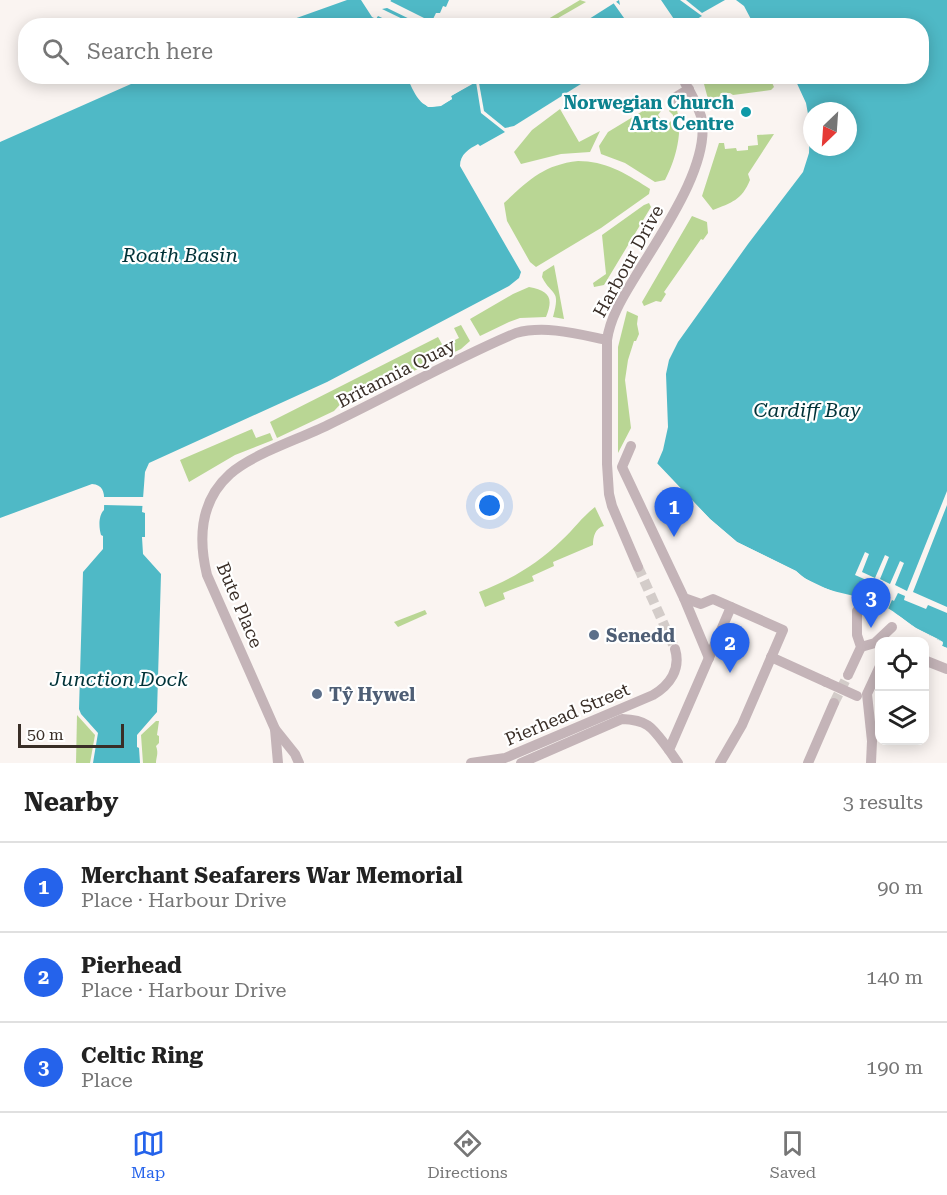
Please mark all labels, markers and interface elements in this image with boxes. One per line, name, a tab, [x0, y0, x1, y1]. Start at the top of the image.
search box	[18, 18, 929, 84]
icon: search	[39, 35, 72, 68]
text: Search here	[87, 39, 213, 64]
place label: Norwegian Church Arts Centre	[563, 92, 734, 134]
north arrow	[803, 102, 857, 156]
marker: Norwegian Church Arts Centre	[739, 105, 753, 119]
street label: Harbour Drive	[589, 201, 667, 321]
water label: Roath Basin	[121, 243, 238, 267]
street label: Britannia Quay	[333, 334, 459, 412]
water label: Cardiff Bay	[754, 398, 861, 422]
pin: 1	[654, 488, 694, 537]
your location	[475, 491, 504, 520]
street label: Bute Place	[213, 559, 267, 651]
pin: 3	[852, 578, 890, 628]
pin: 2	[710, 624, 750, 673]
place label: Senedd	[606, 625, 675, 646]
marker: Senedd	[587, 628, 601, 642]
map controls	[875, 637, 929, 745]
button: locate	[875, 637, 929, 691]
water label: Junction Dock	[49, 667, 188, 691]
street label: Pierhead Street	[502, 678, 633, 750]
place label: Tŷ Hywel	[329, 684, 415, 705]
marker: Tŷ Hywel	[310, 687, 324, 701]
button: layers	[875, 691, 929, 745]
scale bar	[18, 721, 124, 748]
text: 50 m	[27, 725, 64, 744]
text: Nearby	[24, 787, 118, 817]
text: 3 results	[843, 790, 923, 814]
text: Merchant Seafarers War Memorial	[81, 863, 463, 888]
text: 1	[38, 875, 49, 899]
text: 90 m	[877, 875, 923, 899]
text: Place · Harbour Drive	[81, 888, 287, 912]
text: Pierhead	[81, 953, 182, 978]
text: 2	[38, 965, 49, 989]
text: 140 m	[866, 965, 923, 989]
text: Place · Harbour Drive	[81, 978, 287, 1002]
text: Celtic Ring	[81, 1043, 203, 1068]
text: 3	[38, 1055, 49, 1079]
text: 190 m	[866, 1055, 923, 1079]
text: Place	[81, 1068, 133, 1092]
tab: Map	[131, 1127, 165, 1182]
tab: Directions	[427, 1127, 508, 1182]
tab: Saved	[770, 1127, 816, 1182]

